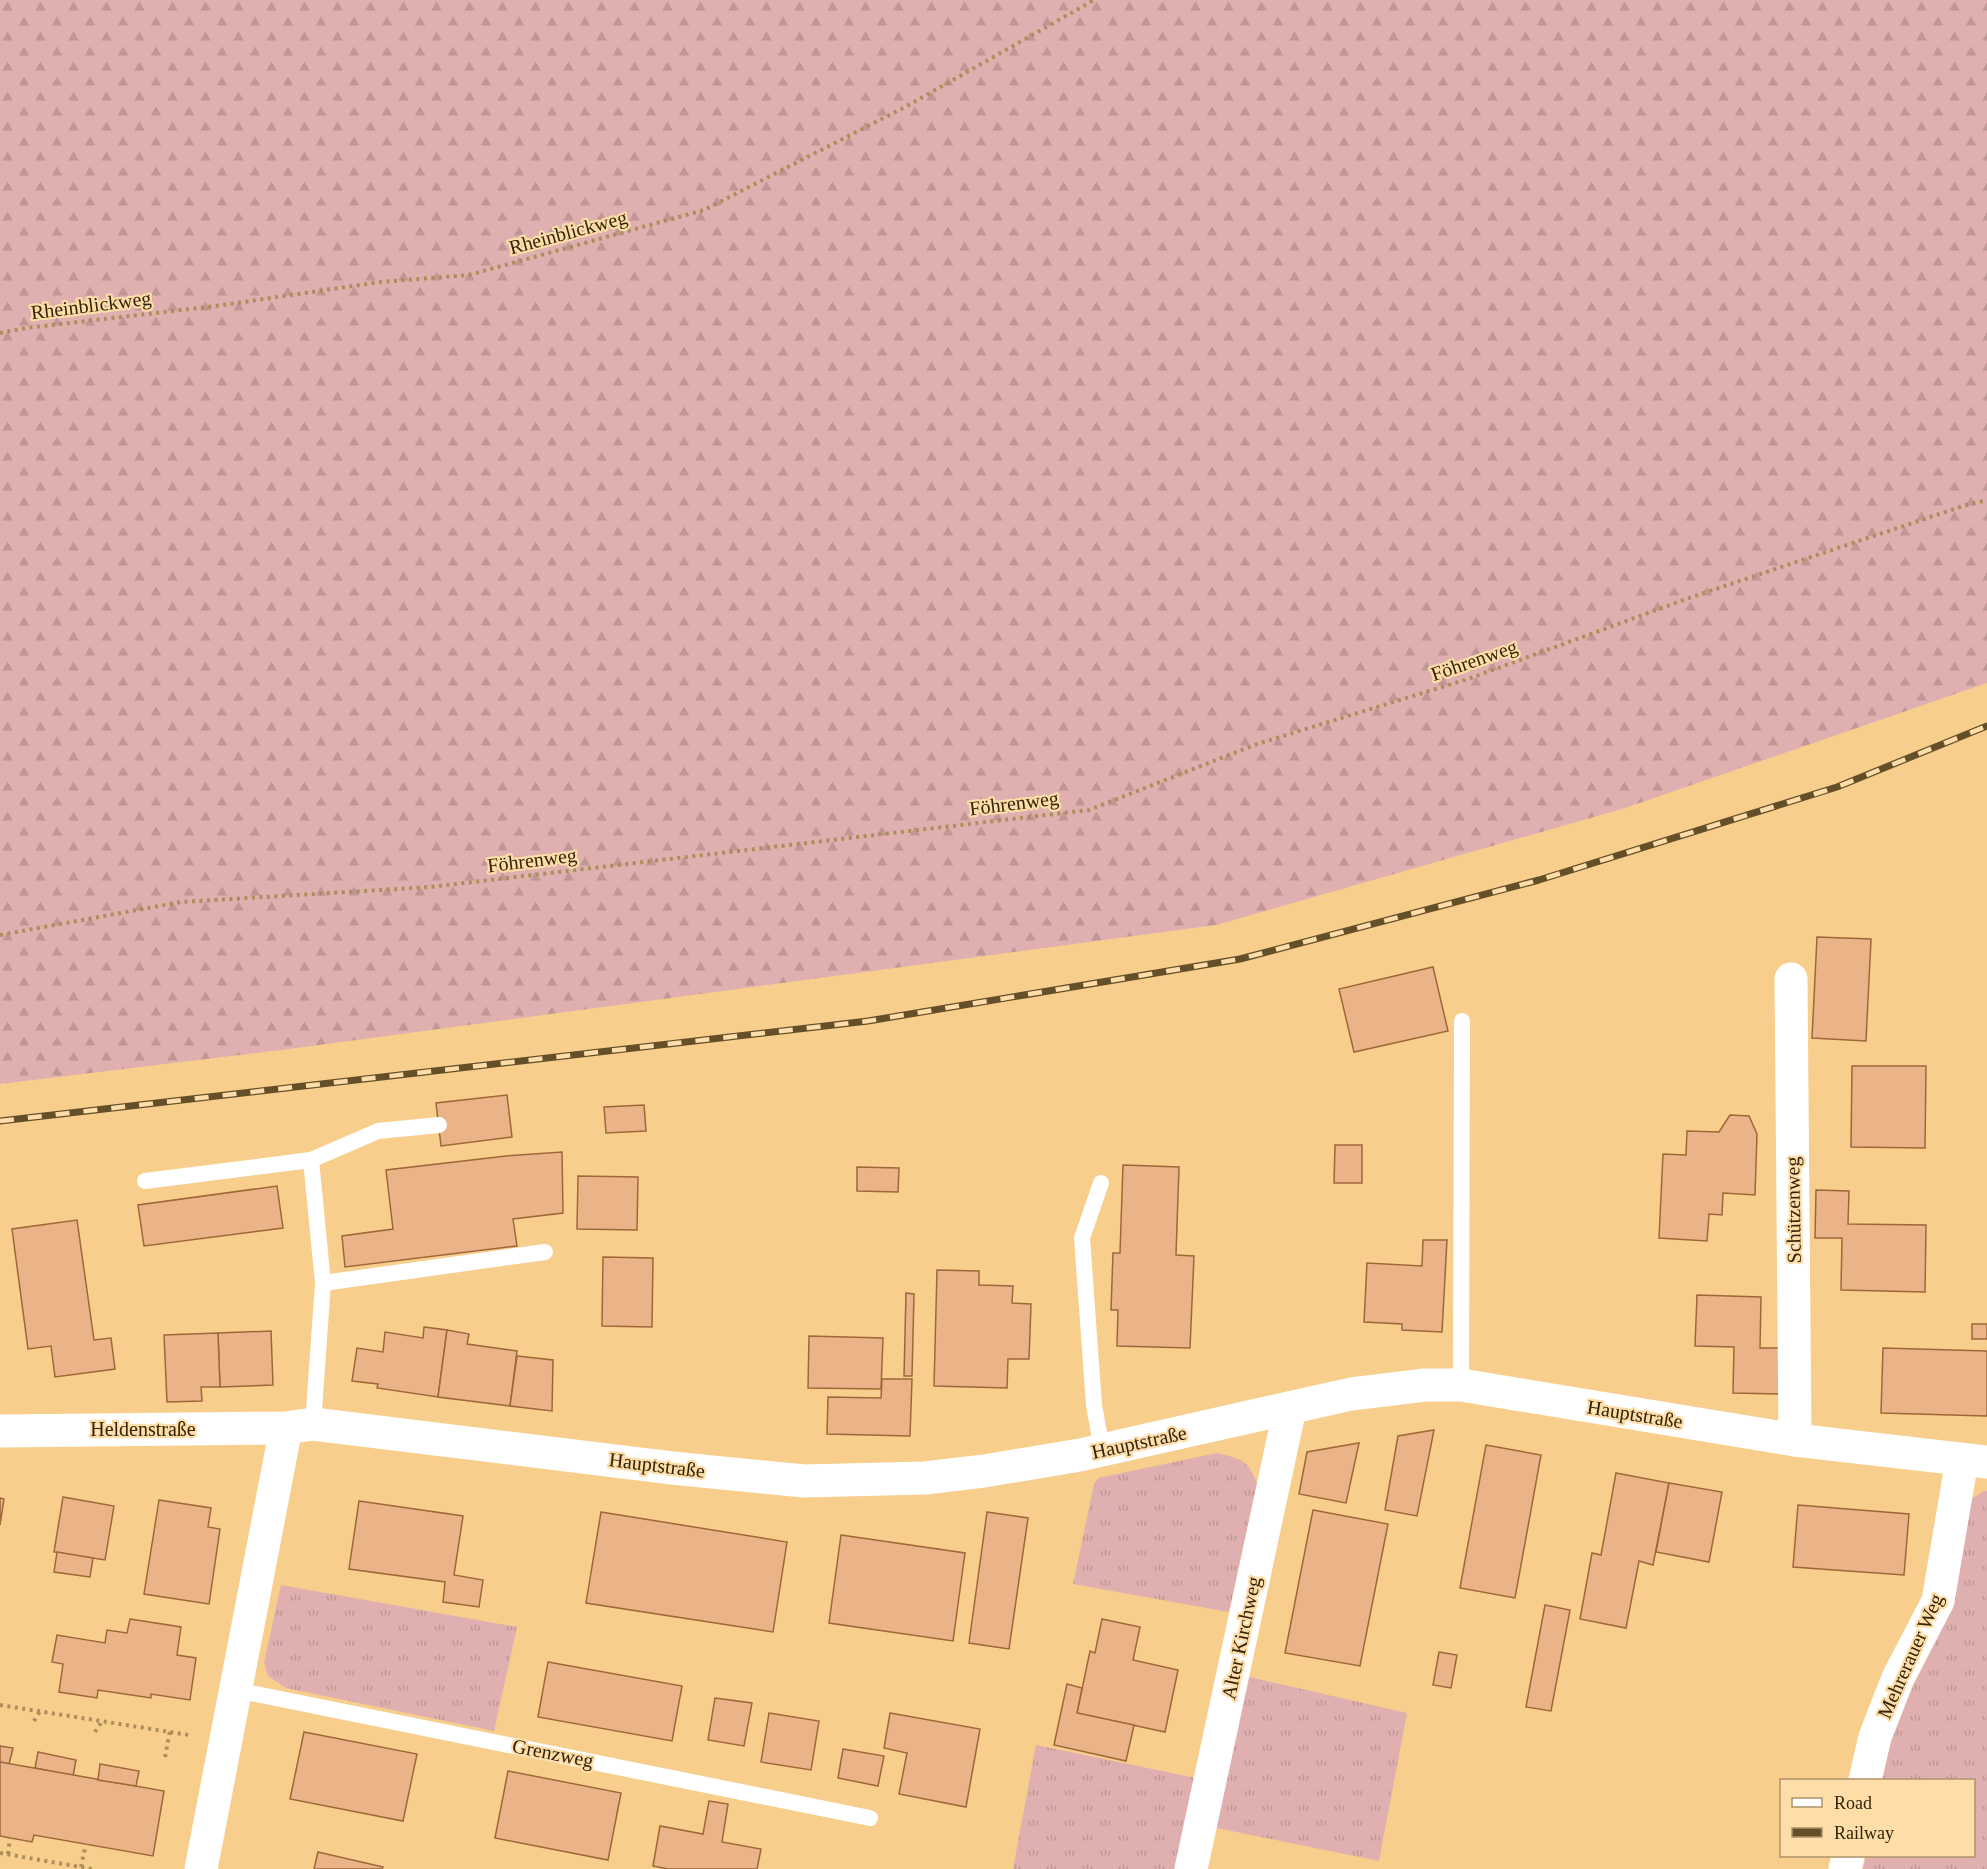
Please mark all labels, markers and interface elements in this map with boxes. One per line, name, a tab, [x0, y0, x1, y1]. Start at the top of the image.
street label: Rheinblickweg	[507, 206, 630, 259]
street label: Rheinblickweg	[30, 287, 153, 324]
street label: Föhrenweg	[1428, 635, 1520, 686]
street label: Föhrenweg	[968, 787, 1060, 820]
street label: Föhrenweg	[486, 844, 578, 877]
street label: Schützenweg	[1781, 1156, 1806, 1264]
street label: Hauptstraße	[1585, 1396, 1685, 1433]
street label: Heldenstraße	[90, 1418, 196, 1440]
street label: Hauptstraße	[1089, 1421, 1189, 1464]
street label: Hauptstraße	[608, 1448, 706, 1483]
street label: Alter Kirchweg	[1217, 1575, 1266, 1702]
street label: Mehrerauer Weg	[1873, 1590, 1948, 1722]
street label: Grenzweg	[510, 1734, 595, 1773]
legend	[1780, 1779, 1975, 1857]
text: Road	[1834, 1793, 1872, 1813]
text: Railway	[1834, 1823, 1894, 1843]

